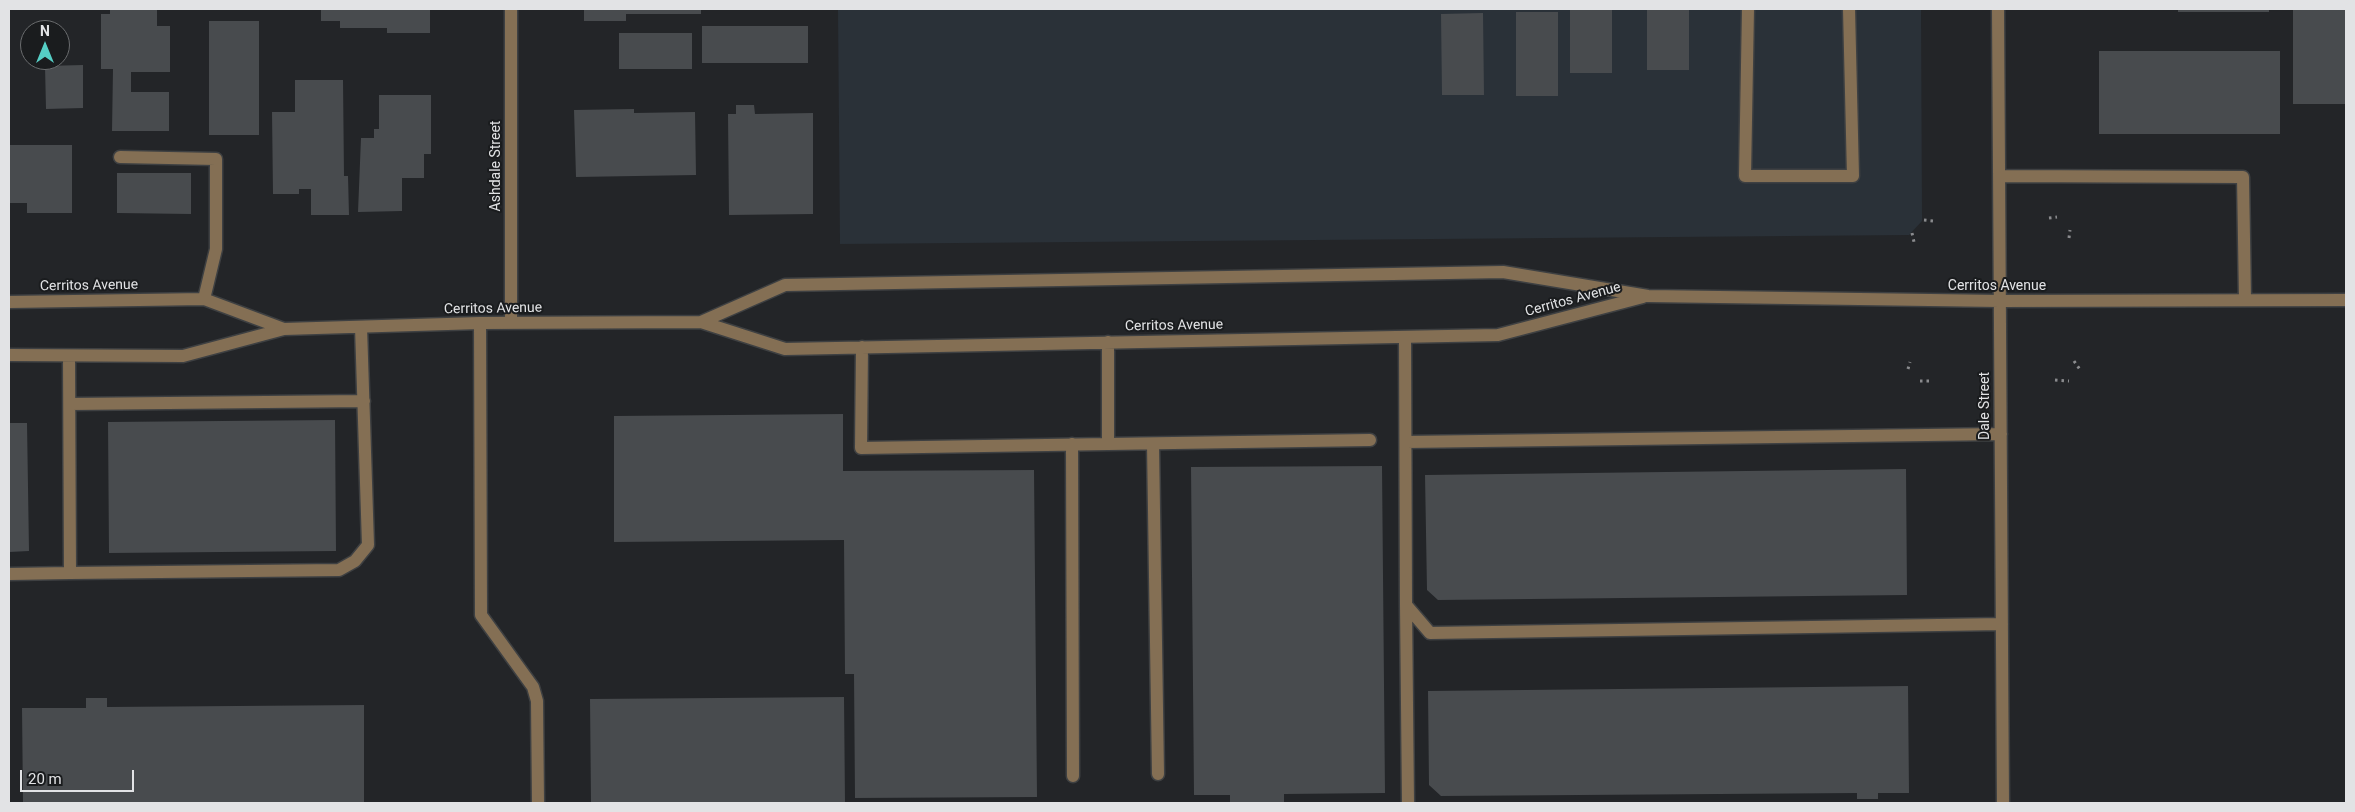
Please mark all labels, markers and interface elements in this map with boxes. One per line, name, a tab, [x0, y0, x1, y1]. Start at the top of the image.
north arrow	[20, 20, 70, 70]
text: N	[40, 23, 50, 39]
street label: Ashdale Street	[488, 121, 504, 211]
street label: Cerritos Avenue	[40, 277, 138, 295]
street label: Cerritos Avenue	[1948, 278, 2046, 294]
street label: Cerritos Avenue	[1523, 279, 1623, 321]
street label: Cerritos Avenue	[444, 300, 542, 318]
street label: Cerritos Avenue	[1125, 317, 1223, 335]
street label: Dale Street	[1977, 372, 1993, 440]
scale bar	[22, 760, 136, 792]
text: 20 m	[28, 770, 62, 788]

